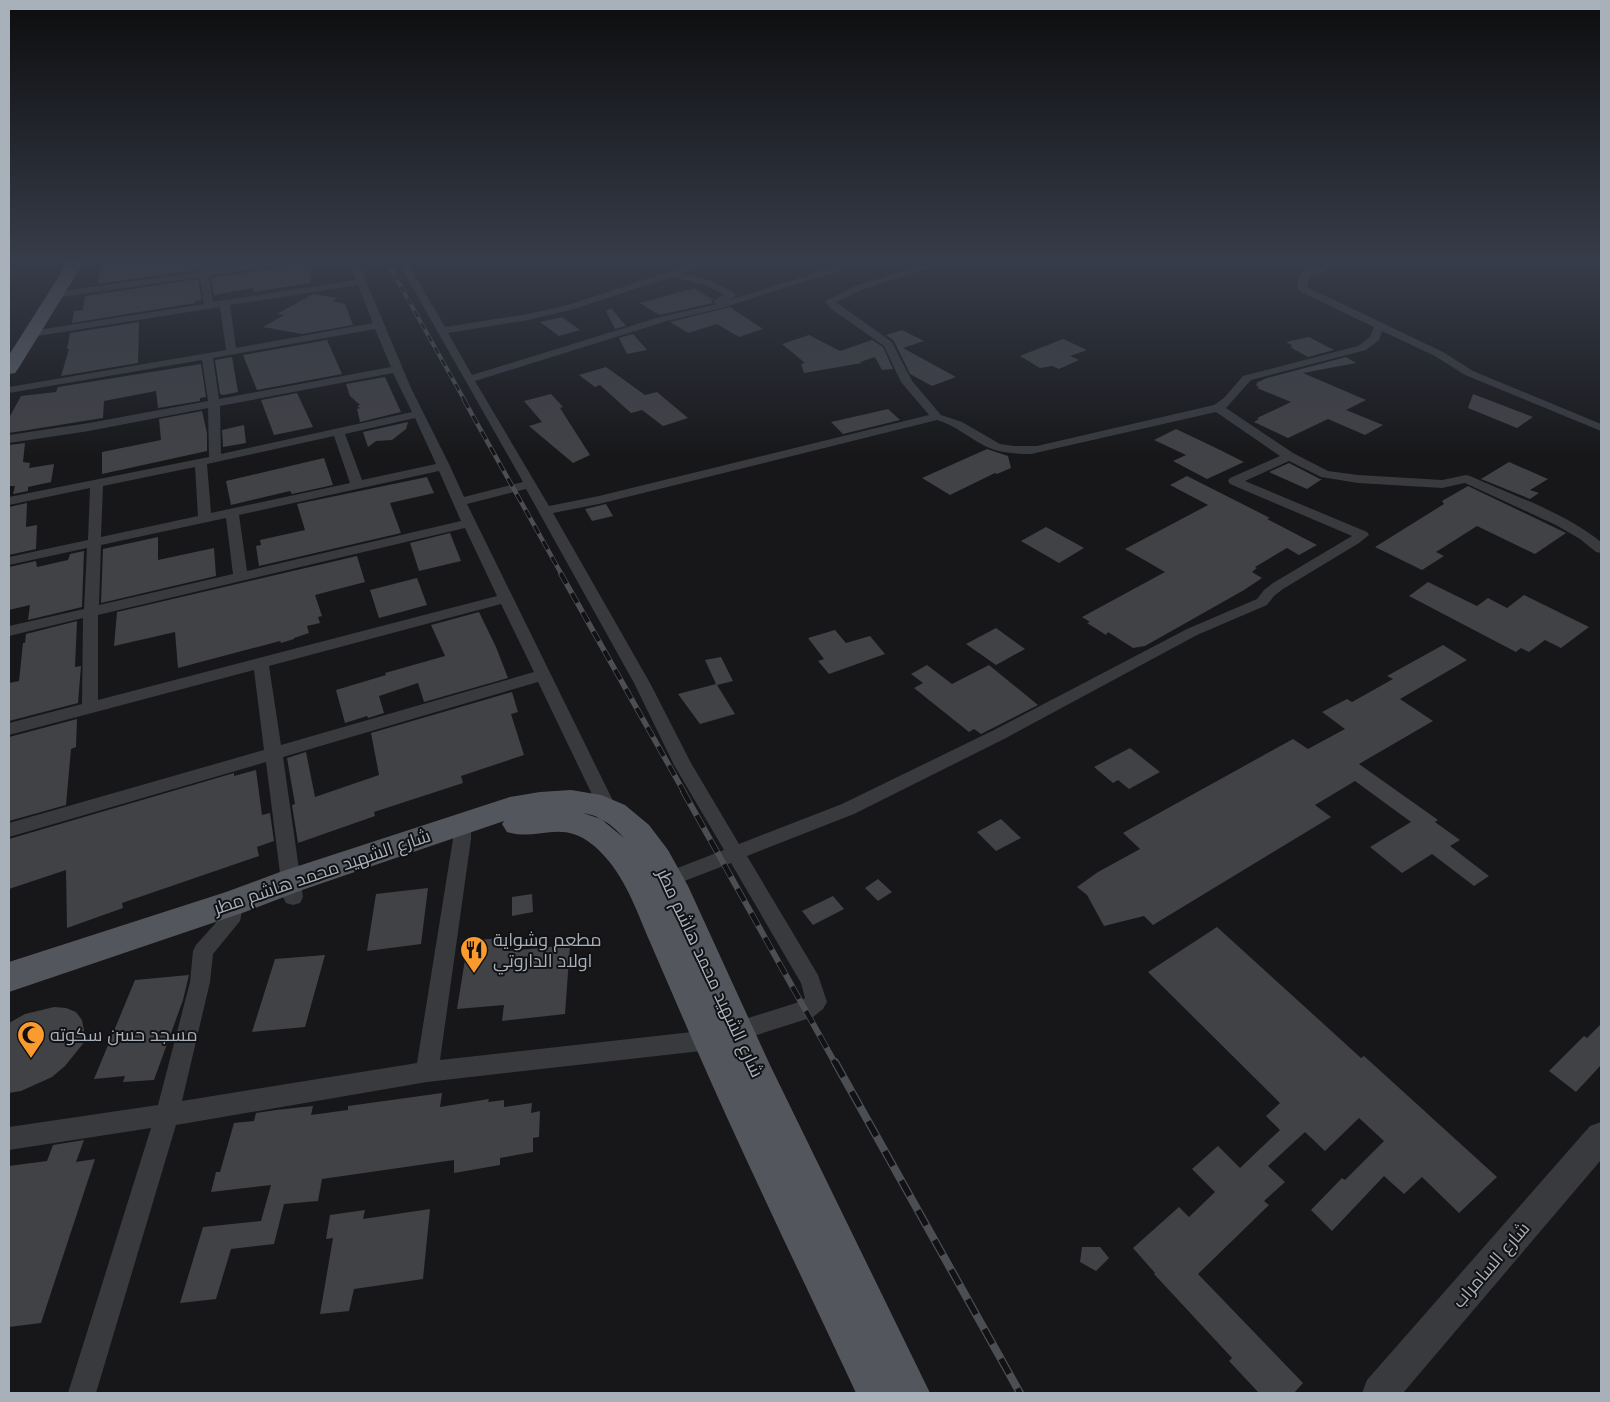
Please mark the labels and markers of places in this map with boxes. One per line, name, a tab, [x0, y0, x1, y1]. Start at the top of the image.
place label: مطعم وشواية اولاد الداروتي	[493, 930, 602, 975]
restaurant icon: مطعم وشواية اولاد الداروتي	[459, 935, 489, 974]
mosque icon: مسجد حسن سكوته	[16, 1020, 46, 1059]
place label: مسجد حسن سكوته	[50, 1025, 198, 1046]

